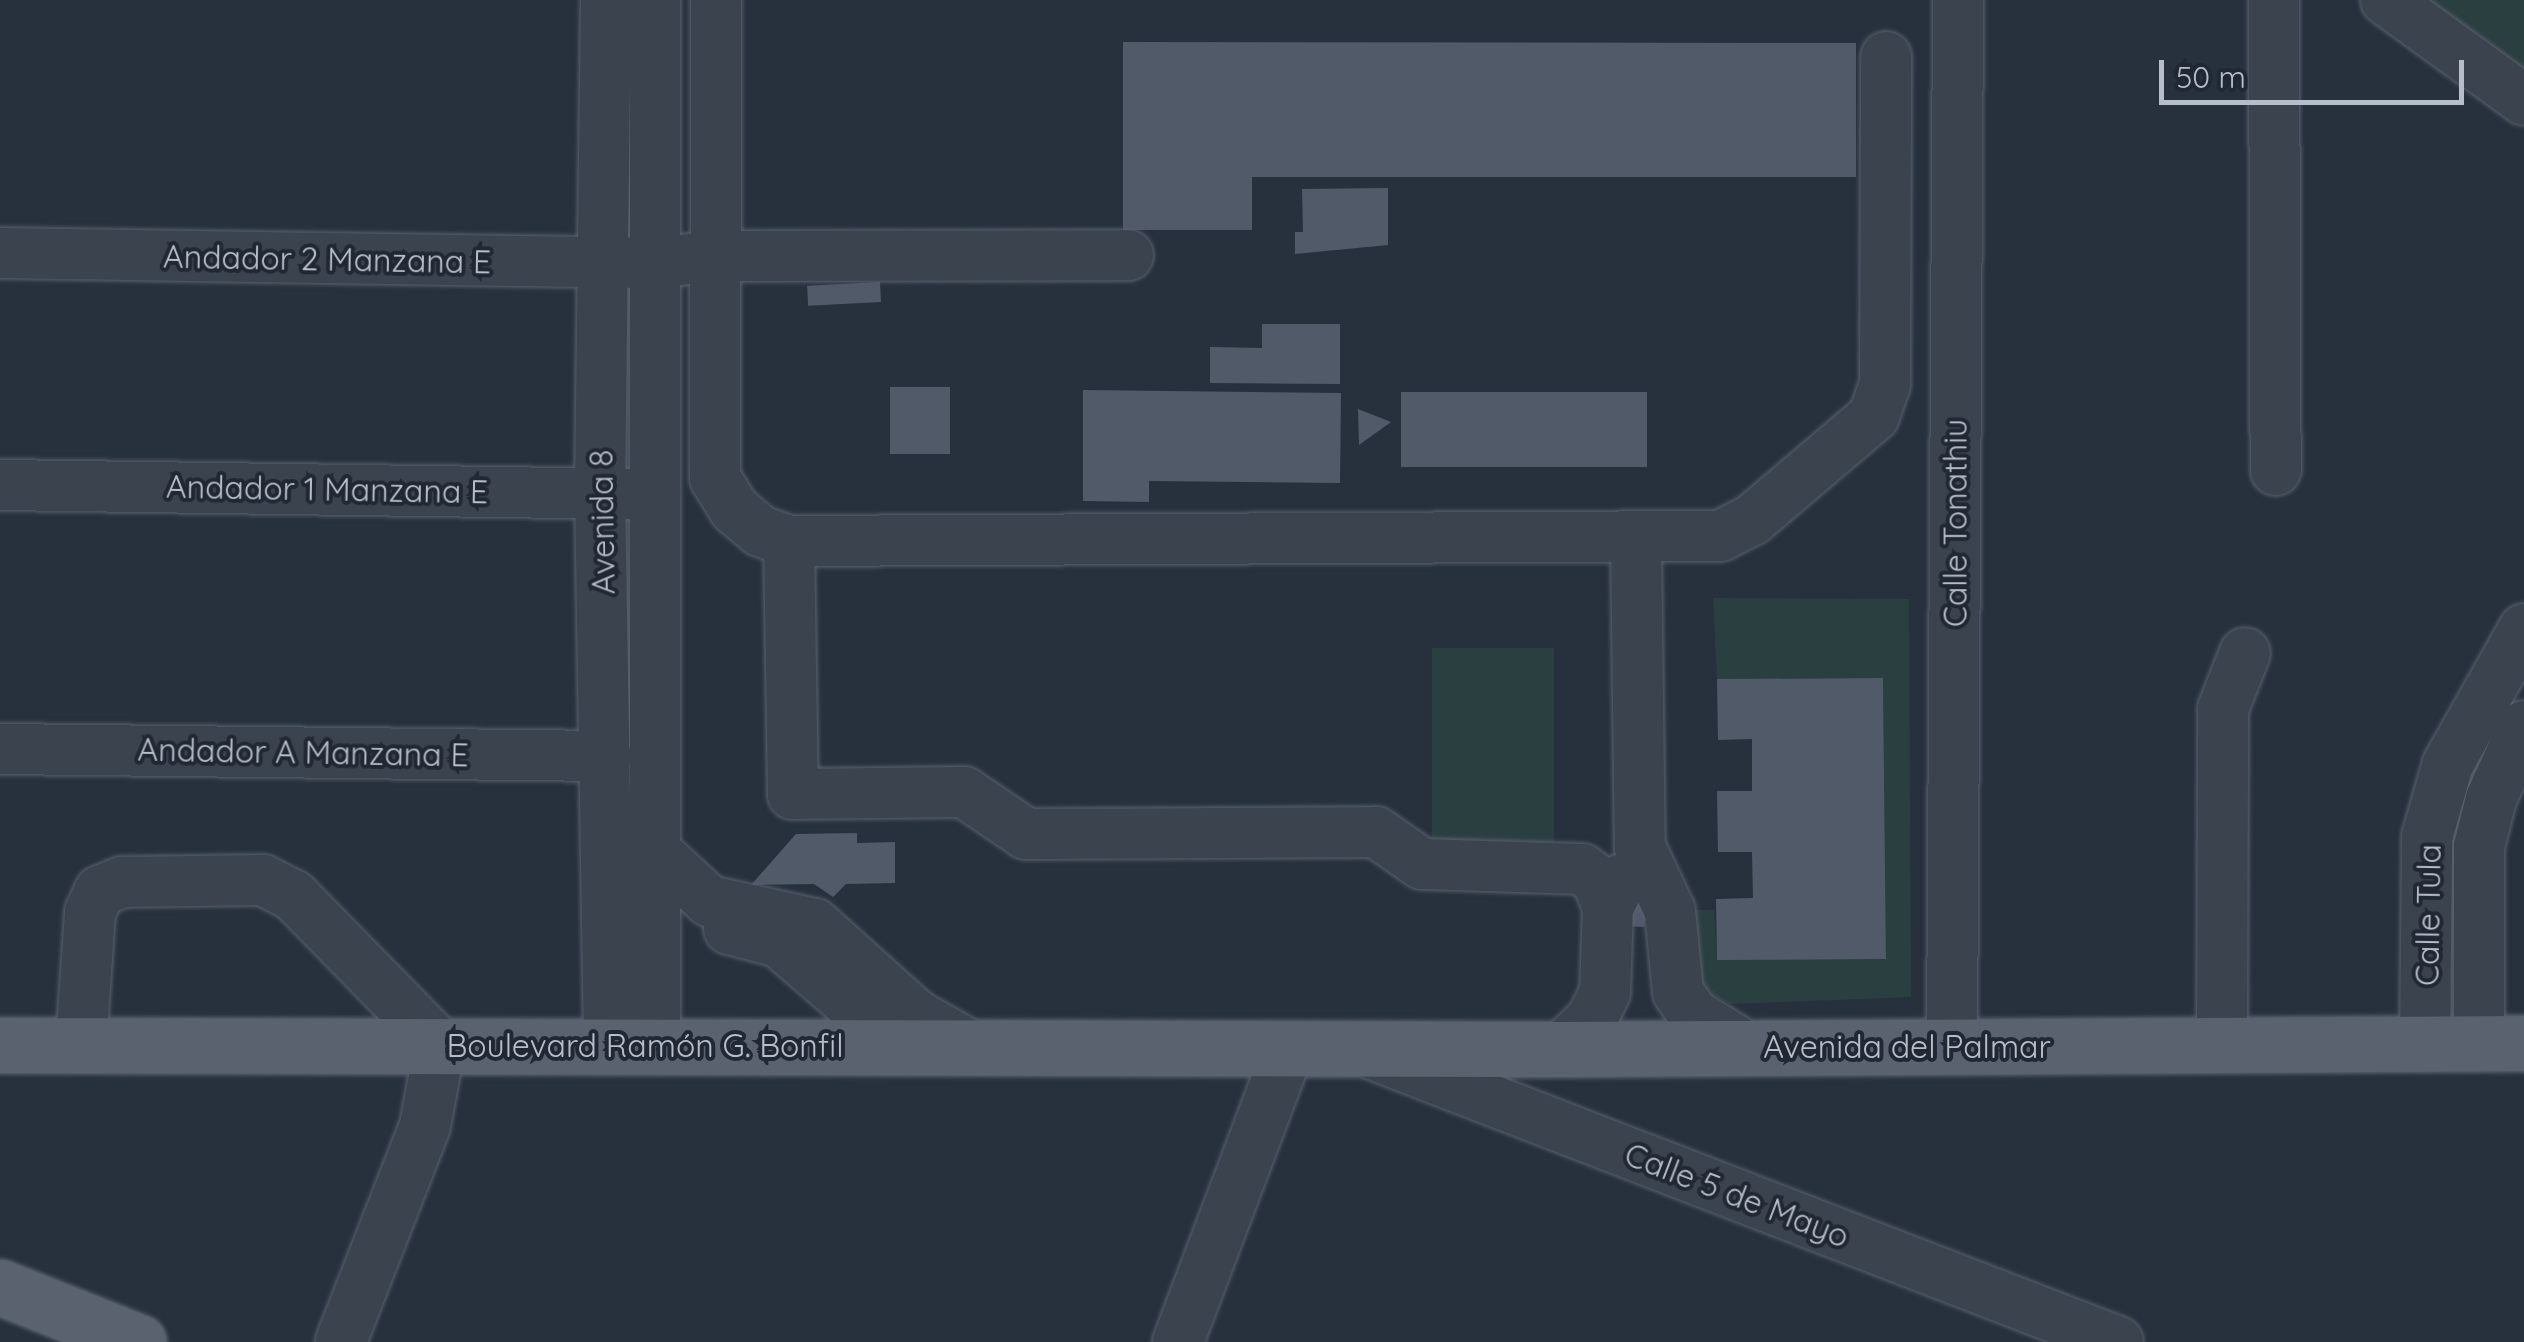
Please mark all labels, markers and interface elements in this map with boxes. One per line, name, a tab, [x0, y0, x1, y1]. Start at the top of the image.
scale bar	[2164, 40, 2469, 102]
text: 50 m	[2176, 58, 2246, 96]
street label: Andador 2 Manzana E	[163, 237, 491, 281]
street label: Calle Tonathiu	[1936, 419, 1974, 627]
street label: Avenida 8	[582, 449, 622, 595]
street label: Andador 1 Manzana E	[166, 467, 488, 511]
street label: Andador A Manzana E	[137, 730, 469, 774]
street label: Calle Tula	[2408, 844, 2448, 986]
street label: Boulevard Ramón G. Bonfil	[446, 1026, 844, 1064]
street label: Avenida del Palmar	[1763, 1027, 2051, 1065]
street label: Calle 5 de Mayo	[1619, 1135, 1855, 1255]

